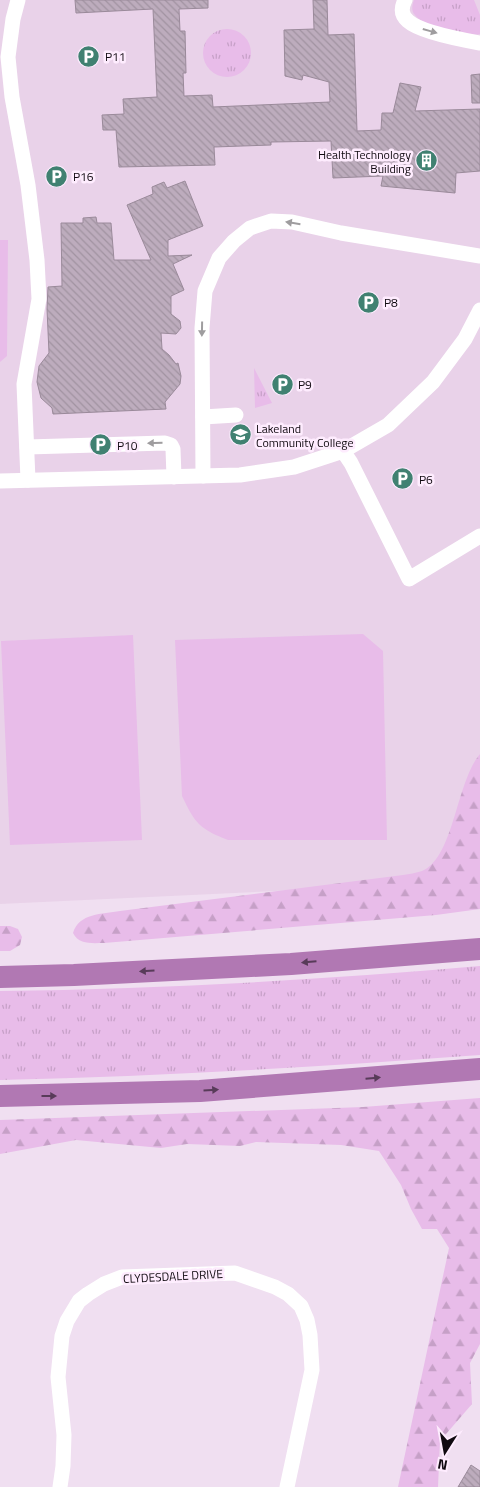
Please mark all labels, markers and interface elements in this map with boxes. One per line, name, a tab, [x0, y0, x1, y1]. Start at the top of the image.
one-way arrow	[423, 28, 438, 36]
parking icon: P11	[77, 44, 101, 68]
place label: P11	[105, 47, 126, 66]
place label: Health Technology Building	[318, 145, 411, 178]
building icon: Health Technology Building	[415, 149, 439, 173]
parking icon: P16	[45, 164, 69, 188]
place label: P16	[73, 167, 94, 186]
one-way arrow	[285, 219, 301, 227]
parking icon: P8	[356, 290, 380, 314]
place label: P8	[384, 293, 398, 312]
one-way arrow	[198, 322, 206, 338]
parking icon: P9	[270, 372, 294, 396]
place label: P9	[298, 375, 312, 394]
place label: Lakeland Community College	[256, 419, 353, 452]
school or university icon: Lakeland Community College	[228, 423, 252, 447]
parking icon: P10	[89, 433, 113, 457]
place label: P10	[117, 436, 138, 455]
one-way arrow	[147, 440, 163, 448]
parking icon: P6	[391, 467, 415, 491]
place label: P6	[419, 470, 433, 489]
one-way arrow	[301, 959, 317, 967]
one-way arrow	[139, 968, 155, 976]
one-way arrow	[365, 1073, 381, 1081]
one-way arrow	[203, 1085, 219, 1093]
one-way arrow	[41, 1092, 57, 1100]
street label: CLYDESDALE DRIVE	[123, 1264, 224, 1288]
north arrow	[420, 1427, 470, 1477]
text: N	[436, 1454, 449, 1476]

